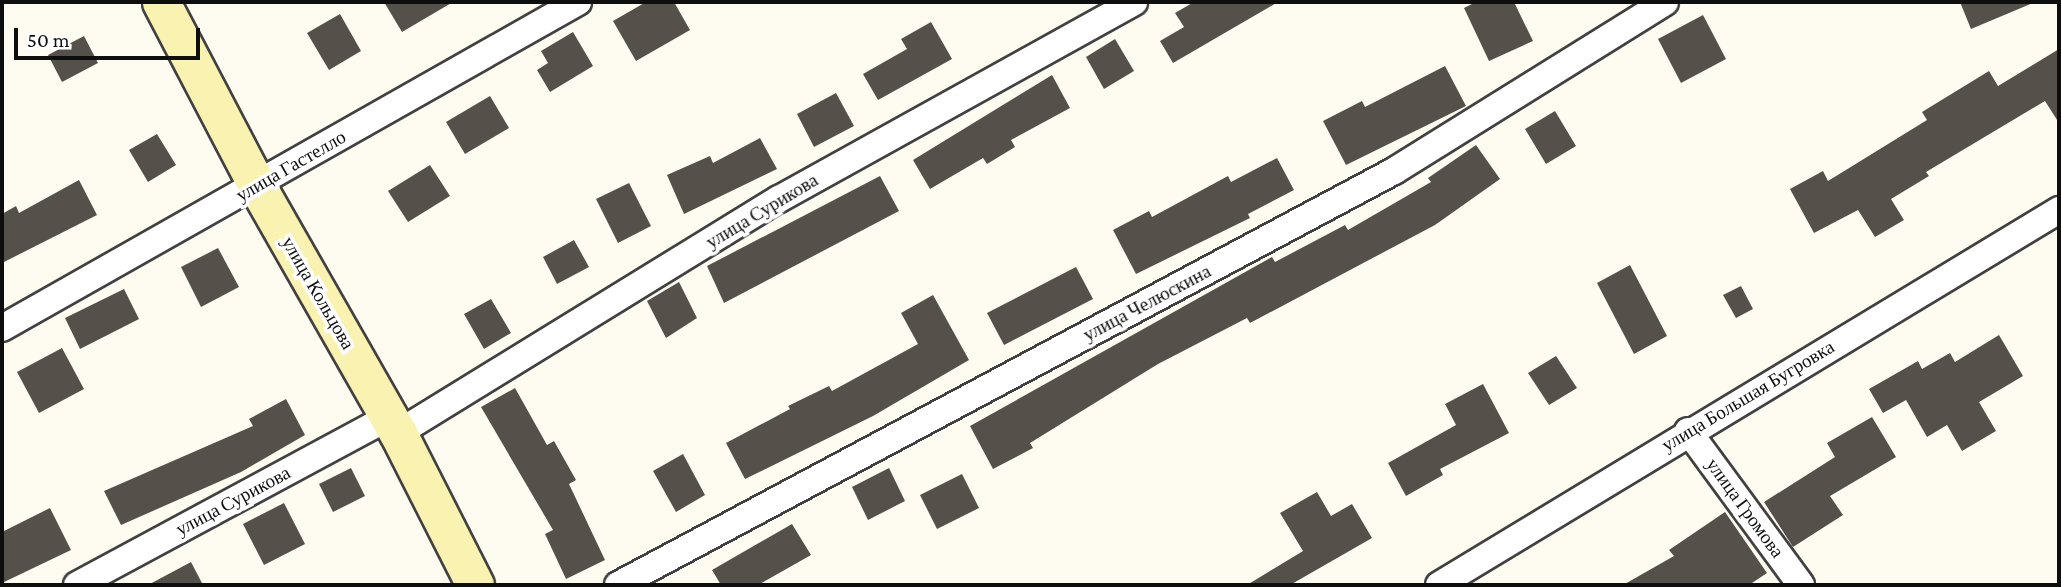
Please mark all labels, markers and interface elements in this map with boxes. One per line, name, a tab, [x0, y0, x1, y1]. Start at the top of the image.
scale bar	[18, 14, 203, 58]
text: 50 m	[27, 28, 70, 52]
street label: улица Гастелло	[232, 125, 350, 207]
street label: улица Сурикова	[702, 169, 822, 253]
street label: улица Кольцова	[277, 233, 359, 353]
street label: улица Челюскина	[1079, 260, 1215, 346]
street label: улица Большая Бугровка	[1658, 335, 1838, 457]
street label: улица Громова	[1701, 454, 1789, 562]
street label: улица Сурикова	[172, 461, 294, 541]

